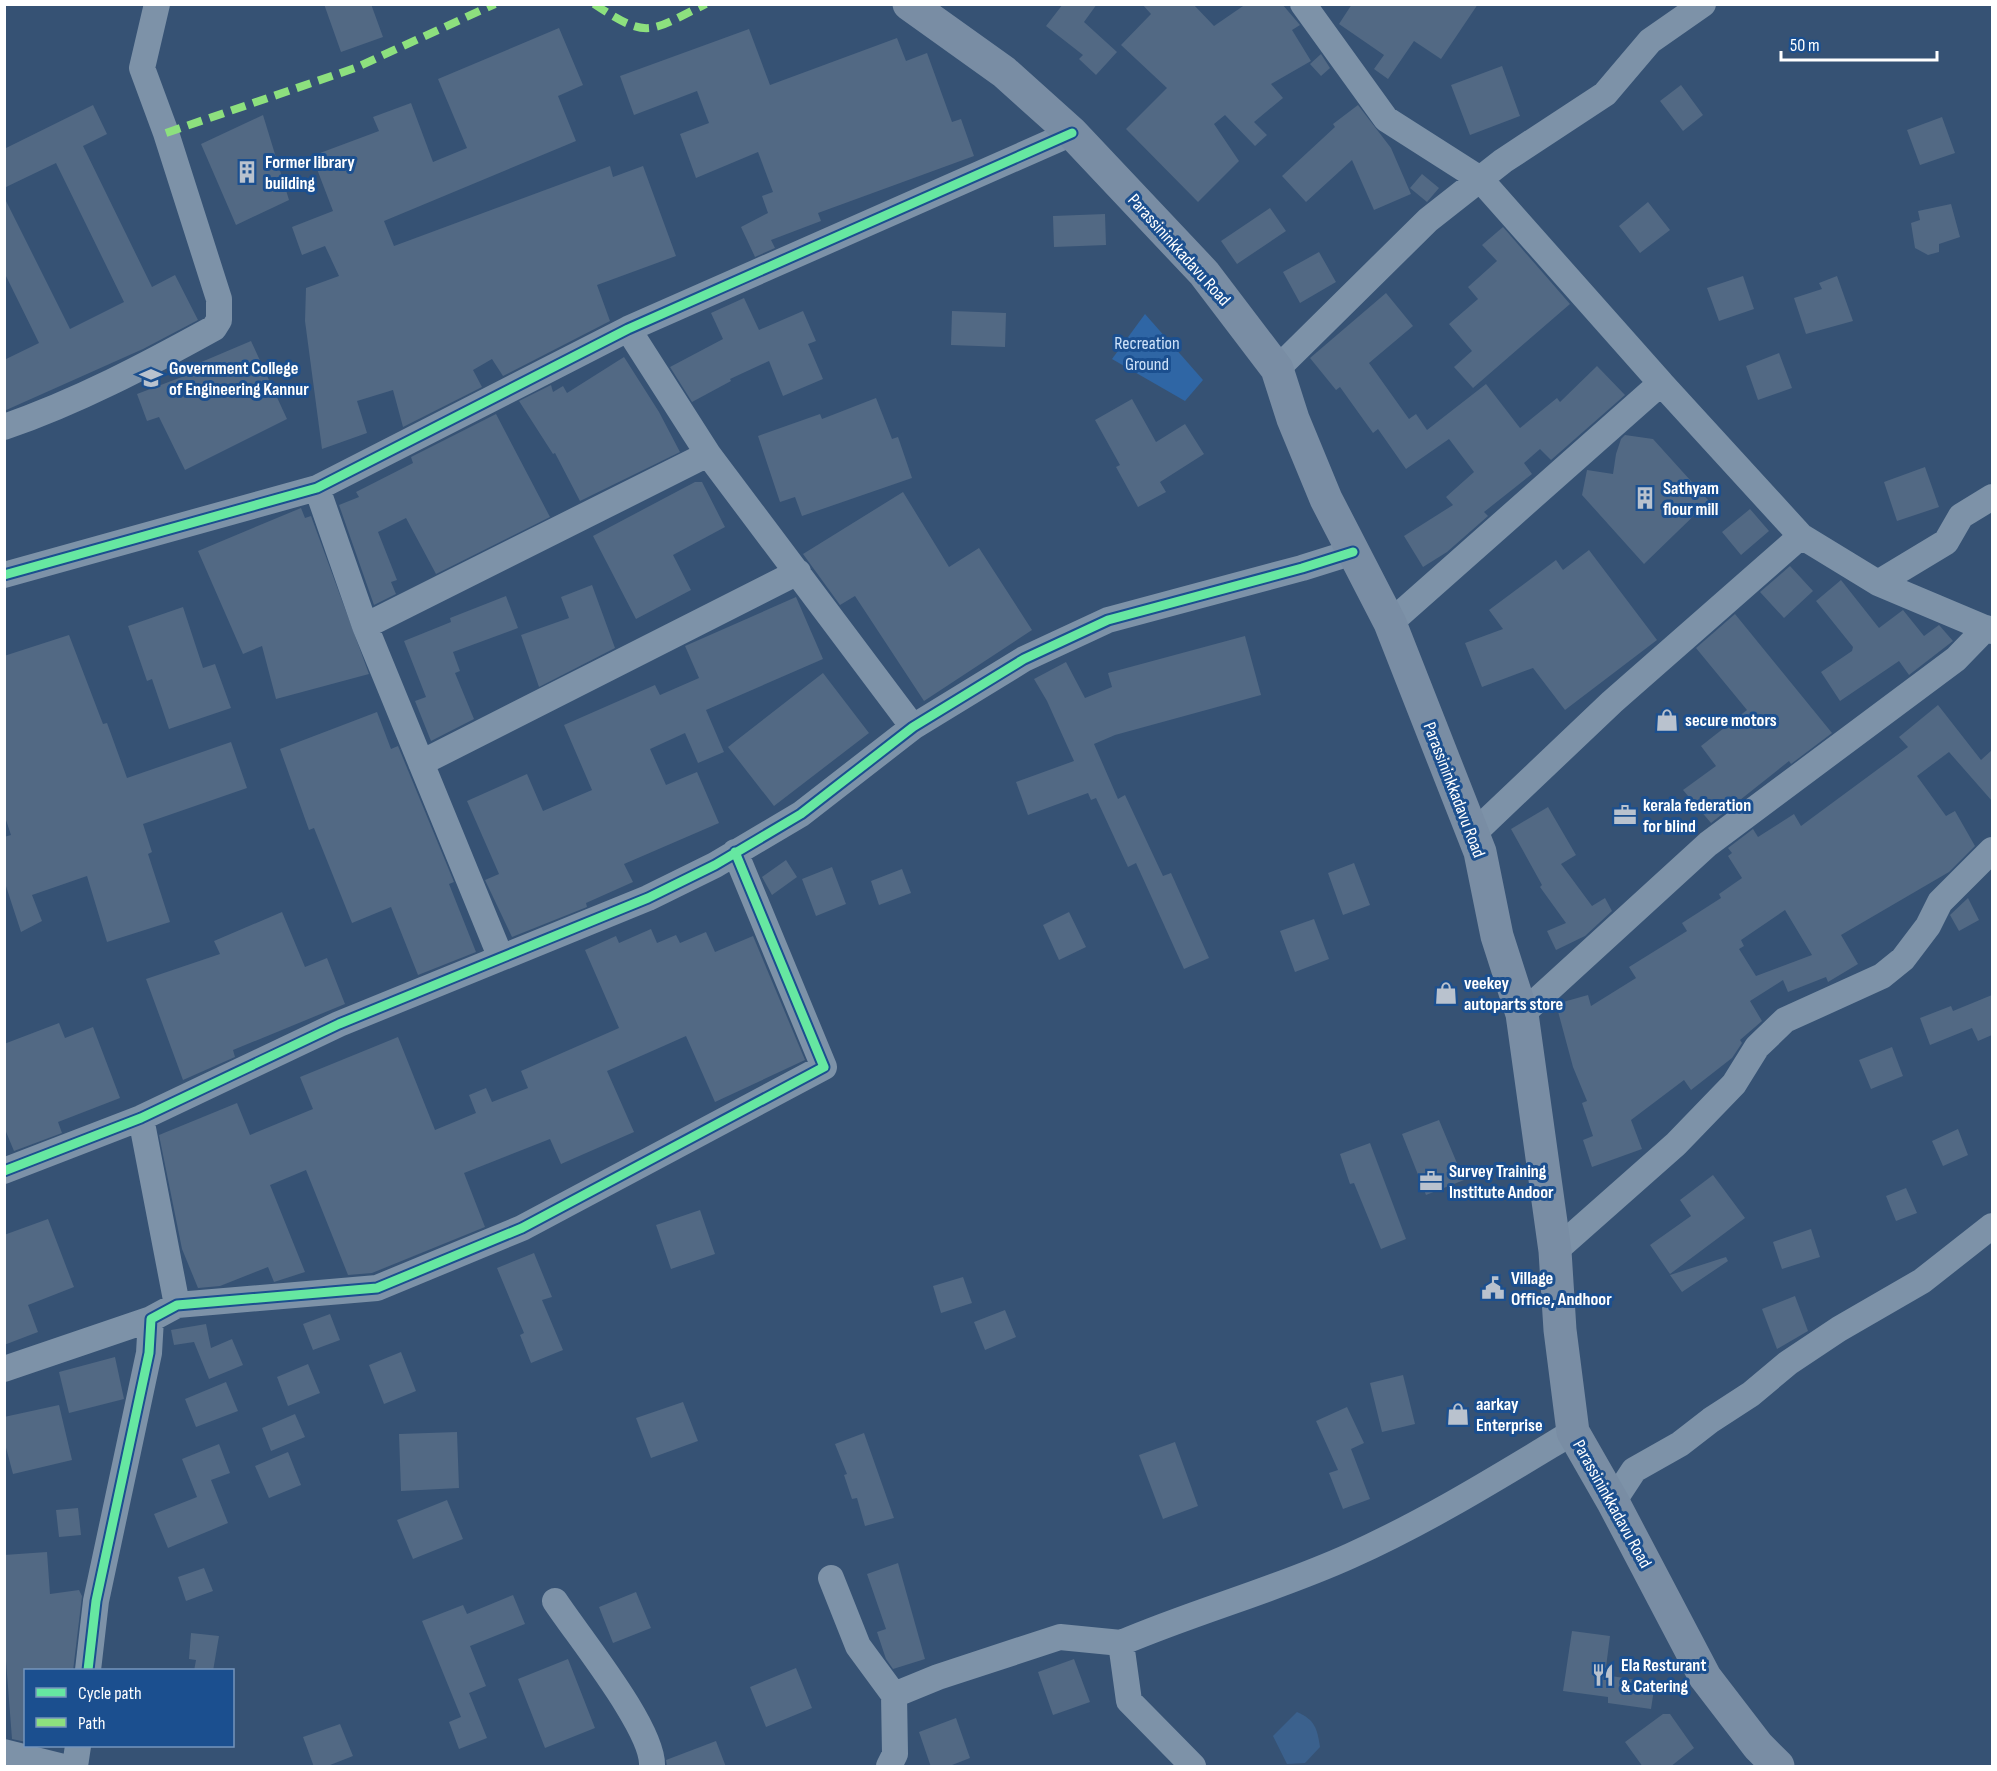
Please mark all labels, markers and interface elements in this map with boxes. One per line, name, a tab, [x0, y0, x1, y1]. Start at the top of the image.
scale bar	[1781, 24, 1937, 62]
text: 50 m	[1790, 35, 1820, 56]
place label: Former library building	[265, 152, 355, 194]
building icon: Former library building	[234, 159, 260, 185]
street label: Parassininkkadavu Road	[1123, 190, 1235, 310]
park label: Recreation Ground	[1114, 333, 1180, 375]
place label: Government College of Engineering Kannur	[169, 358, 309, 400]
school or university icon: Government College of Engineering Kannur	[138, 365, 164, 391]
place label: Sathyam flour mill	[1663, 478, 1719, 520]
building icon: Sathyam flour mill	[1632, 485, 1658, 511]
shop icon: secure motors	[1654, 707, 1680, 733]
place label: secure motors	[1685, 710, 1777, 731]
street label: Parassininkkadavu Road	[1419, 719, 1489, 861]
place label: kerala federation for blind	[1643, 795, 1751, 837]
office icon: kerala federation for blind	[1612, 802, 1638, 828]
place label: veekey autoparts store	[1464, 973, 1563, 1015]
shop icon: veekey autoparts store	[1433, 980, 1459, 1006]
place label: Survey Training Institute Andoor	[1449, 1161, 1554, 1203]
office icon: Survey Training Institute Andoor	[1418, 1168, 1444, 1194]
place label: Village Office, Andhoor	[1511, 1268, 1612, 1310]
public building icon: Village Office, Andhoor	[1480, 1275, 1506, 1301]
place label: aarkay Enterprise	[1476, 1394, 1543, 1436]
shop icon: aarkay Enterprise	[1445, 1401, 1471, 1427]
street label: Parassininkkadavu Road	[1568, 1436, 1656, 1572]
place label: Ela Resturant & Catering	[1621, 1655, 1706, 1697]
restaurant icon: Ela Resturant & Catering	[1590, 1662, 1616, 1688]
legend	[24, 1669, 234, 1747]
text: Cycle path	[78, 1683, 142, 1704]
text: Path	[78, 1713, 106, 1734]

